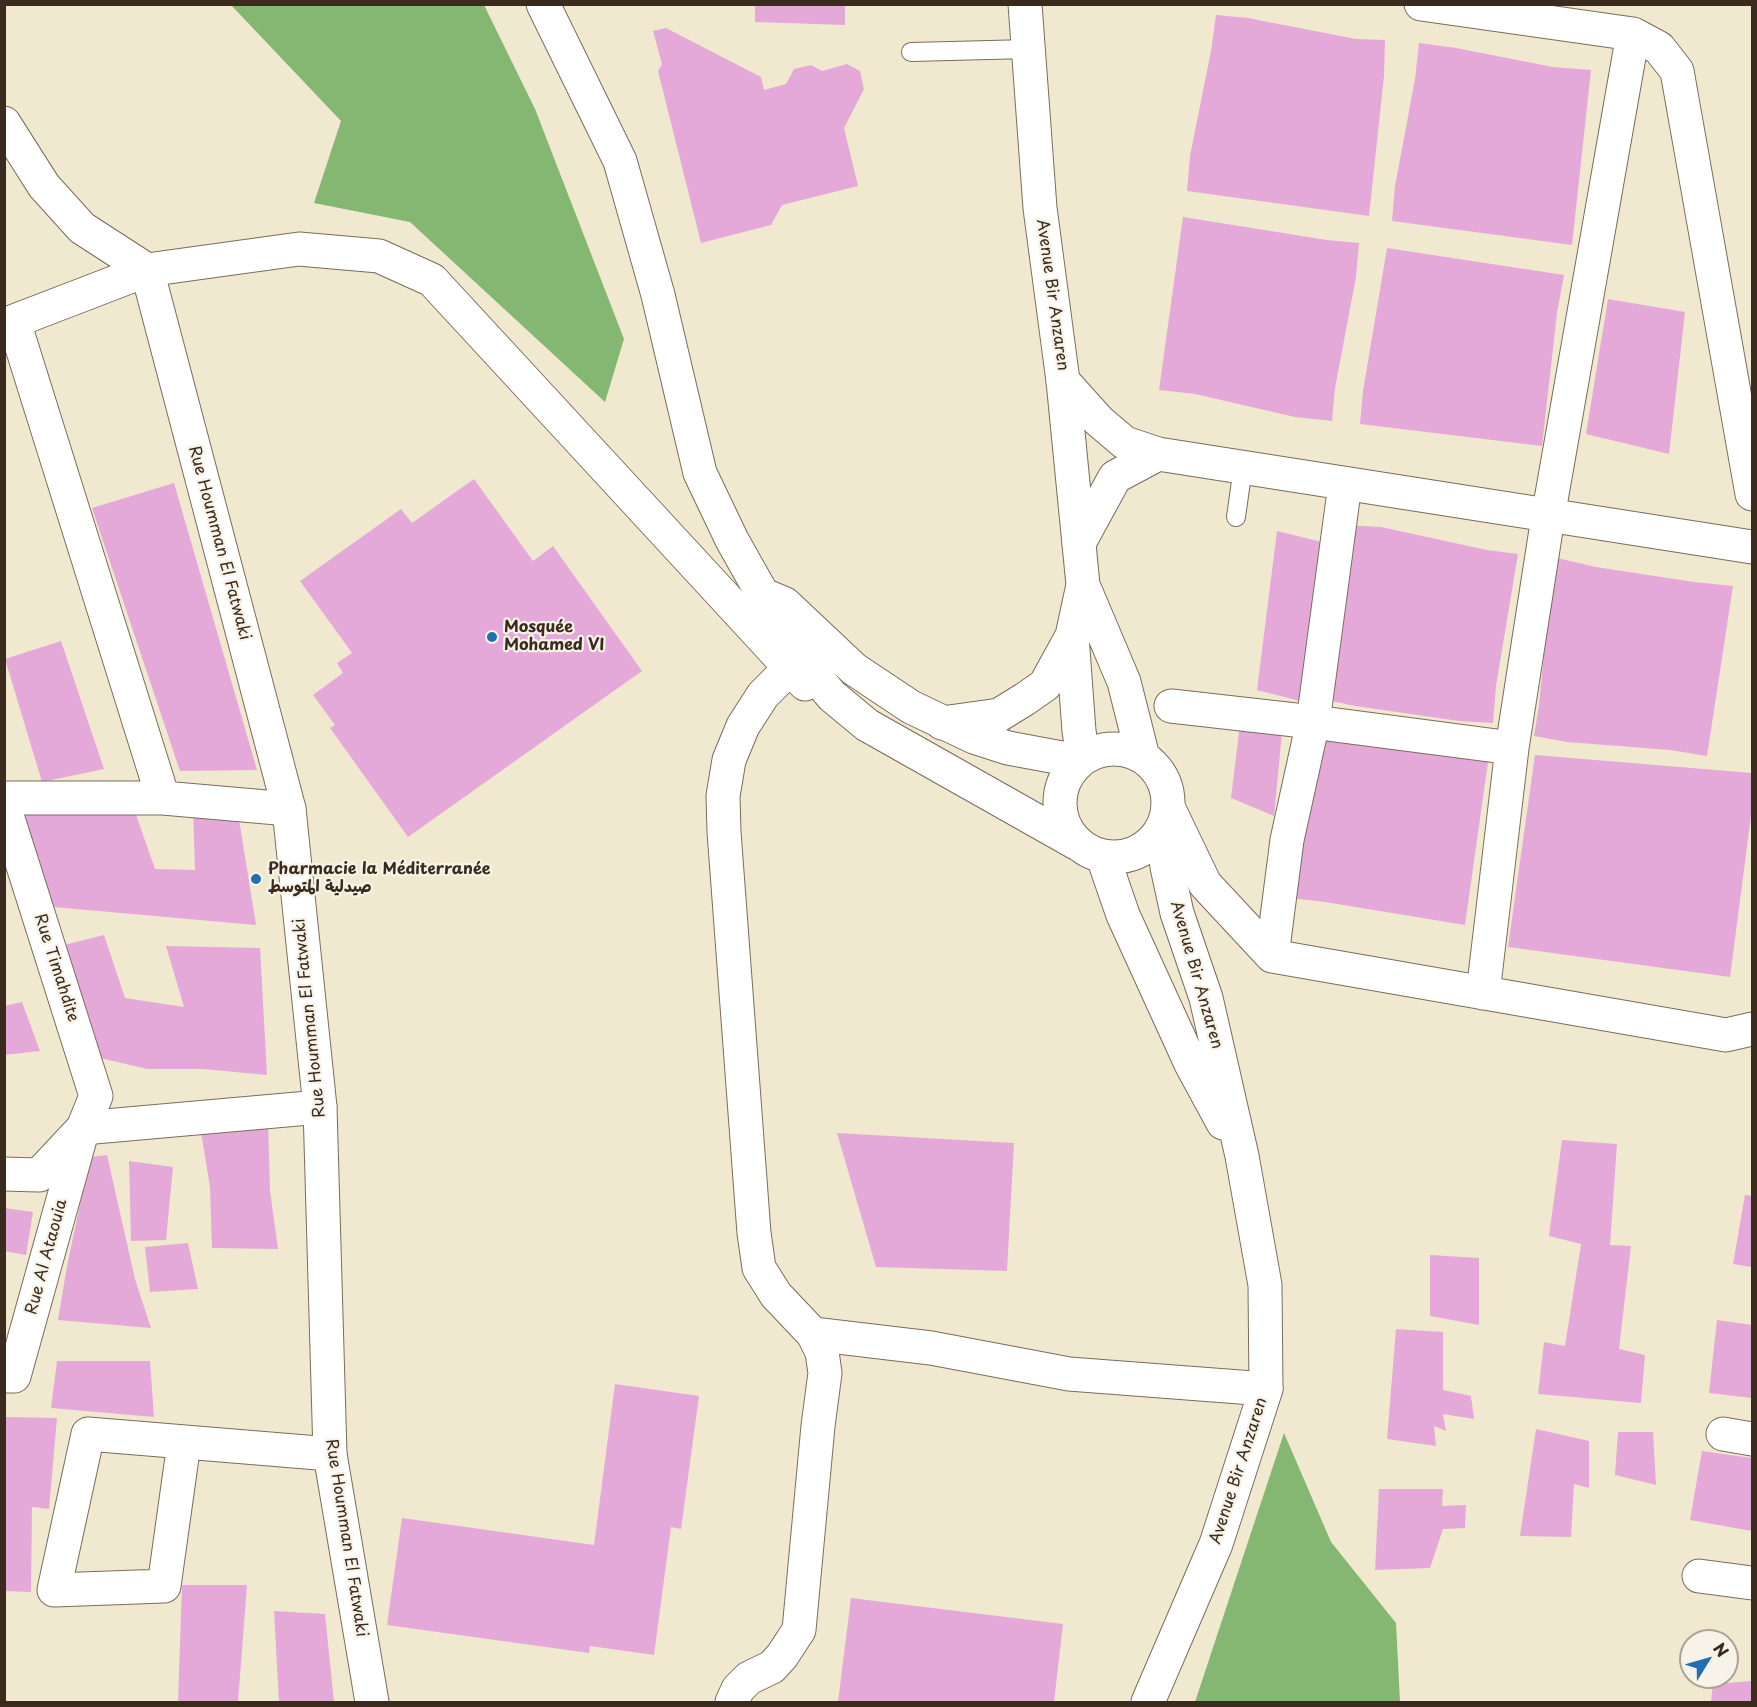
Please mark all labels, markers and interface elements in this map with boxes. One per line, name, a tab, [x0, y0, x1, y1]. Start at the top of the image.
street label: Avenue Bir Anzaren	[1032, 218, 1072, 372]
street label: Rue Houmman El Fatwaki	[184, 444, 254, 642]
place label: Mosquée Mohamed VI	[504, 618, 604, 656]
marker: Mosquée Mohamed VI	[485, 630, 499, 644]
place label: Pharmacie la Méditerranée صيدلية المتوسط	[268, 860, 491, 898]
marker: Pharmacie la Méditerranée صيدلية المتوسط	[249, 872, 263, 886]
street label: Avenue Bir Anzaren	[1166, 899, 1226, 1051]
street label: Rue Timahdite	[29, 912, 83, 1024]
street label: Rue Houmman El Fatwaki	[290, 917, 330, 1119]
street label: Rue Al Ataouia	[22, 1197, 72, 1317]
street label: Avenue Bir Anzaren	[1206, 1395, 1272, 1547]
street label: Rue Houmman El Fatwaki	[321, 1438, 371, 1638]
north arrow	[1679, 1629, 1739, 1689]
text: N	[1708, 1637, 1735, 1662]

